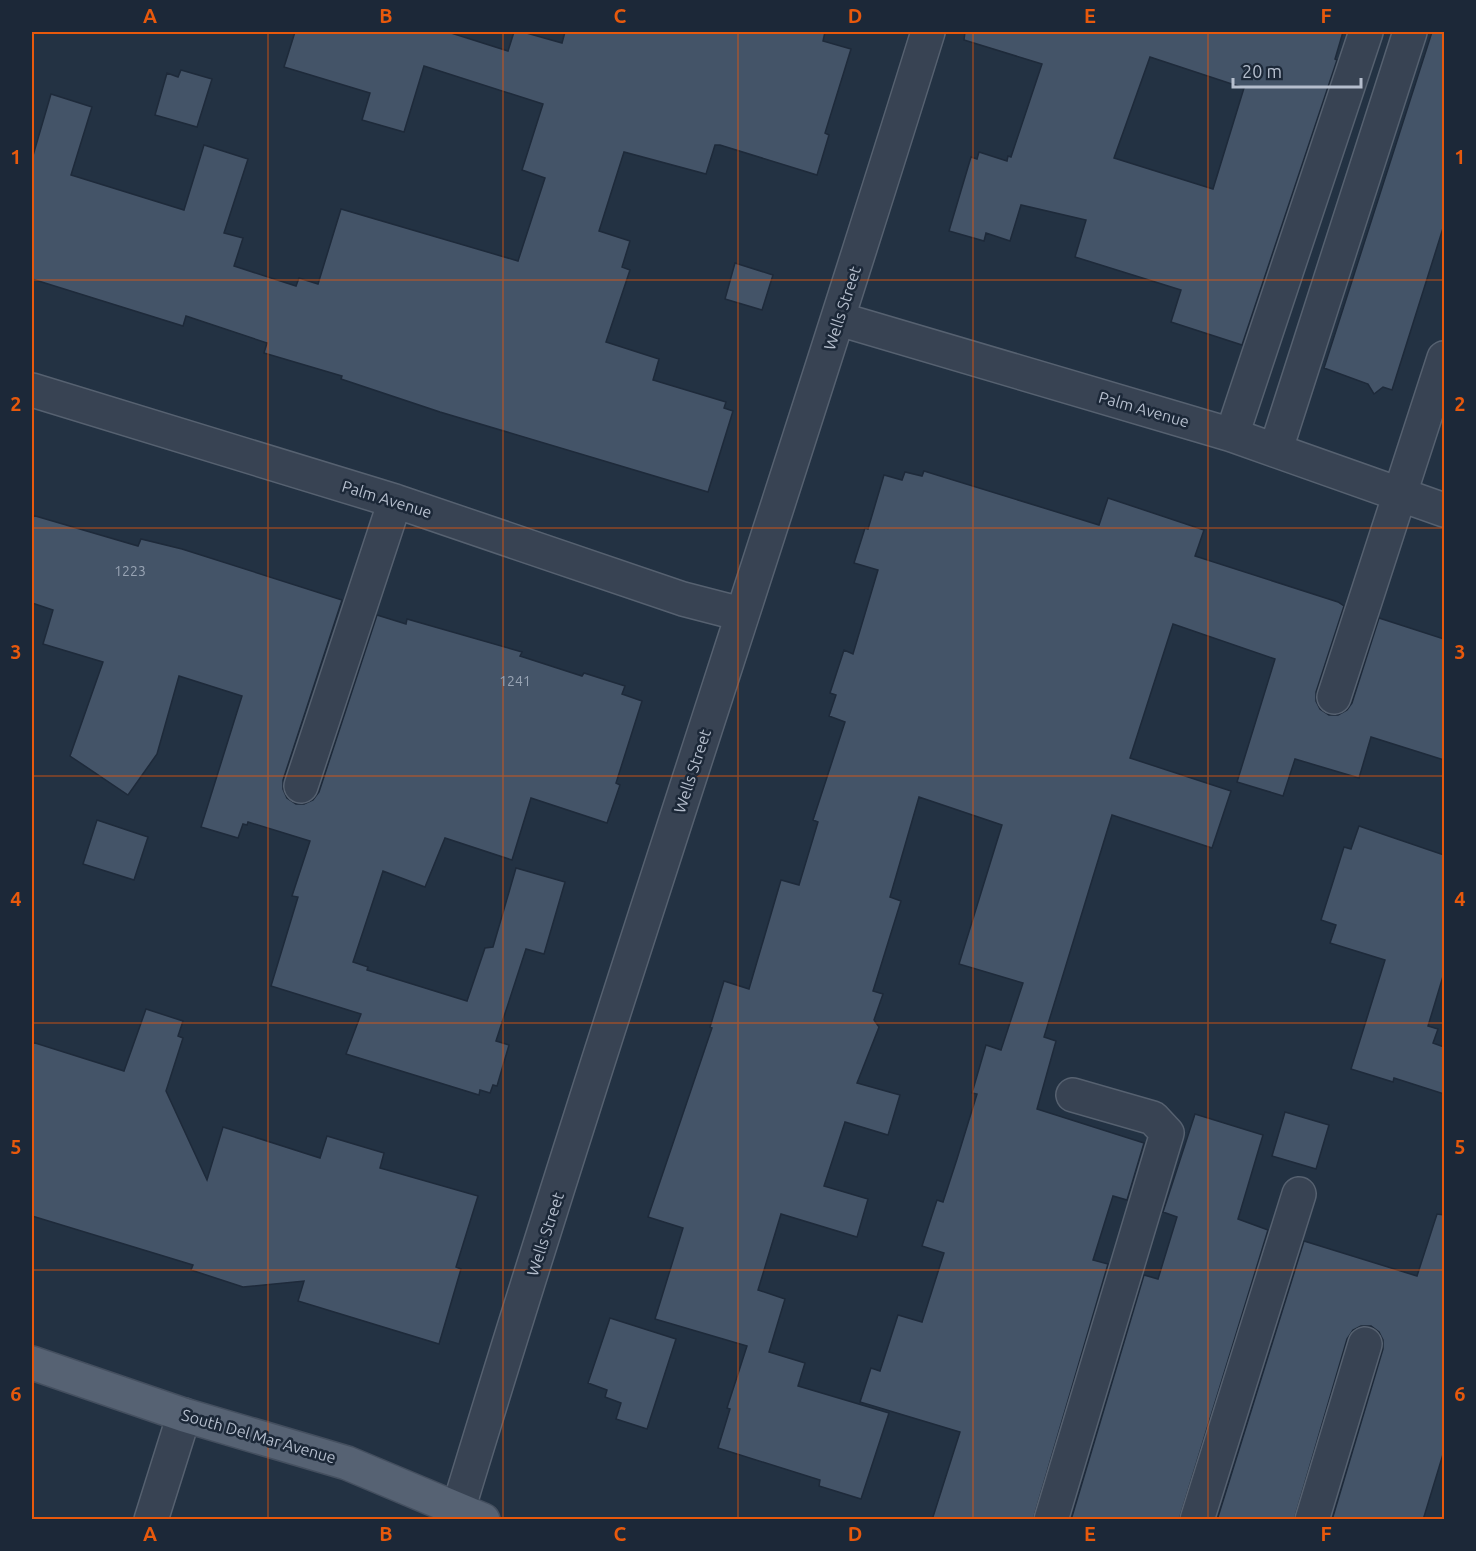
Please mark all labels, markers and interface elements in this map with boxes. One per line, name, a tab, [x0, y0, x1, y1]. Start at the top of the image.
text: A	[143, 4, 157, 27]
text: B	[379, 4, 393, 27]
text: C	[614, 4, 627, 27]
text: D	[848, 4, 862, 27]
text: E	[1084, 4, 1096, 27]
text: F	[1320, 4, 1332, 27]
scale bar	[1233, 51, 1360, 89]
text: 20 m	[1242, 61, 1282, 81]
text: 1	[10, 145, 22, 168]
text: 1	[1454, 145, 1466, 168]
street label: Wells Street	[820, 263, 864, 352]
street label: Palm Avenue	[1097, 388, 1191, 430]
text: 2	[10, 392, 22, 415]
text: 2	[1454, 392, 1466, 415]
street label: Palm Avenue	[340, 477, 434, 521]
house number: 1223	[114, 563, 146, 579]
text: 3	[10, 640, 22, 663]
text: 3	[1454, 640, 1466, 663]
house number: 1241	[499, 673, 531, 689]
street label: Wells Street	[670, 726, 714, 815]
text: 4	[10, 887, 22, 910]
text: 4	[1454, 887, 1466, 910]
text: 5	[10, 1135, 22, 1158]
text: 5	[1454, 1135, 1466, 1158]
street label: Wells Street	[523, 1189, 567, 1278]
text: 6	[10, 1382, 22, 1405]
text: 6	[1454, 1382, 1466, 1405]
street label: South Del Mar Avenue	[180, 1405, 338, 1467]
text: A	[143, 1522, 157, 1545]
text: B	[379, 1522, 393, 1545]
text: C	[614, 1522, 627, 1545]
text: D	[848, 1522, 862, 1545]
text: E	[1084, 1522, 1096, 1545]
text: F	[1320, 1522, 1332, 1545]

